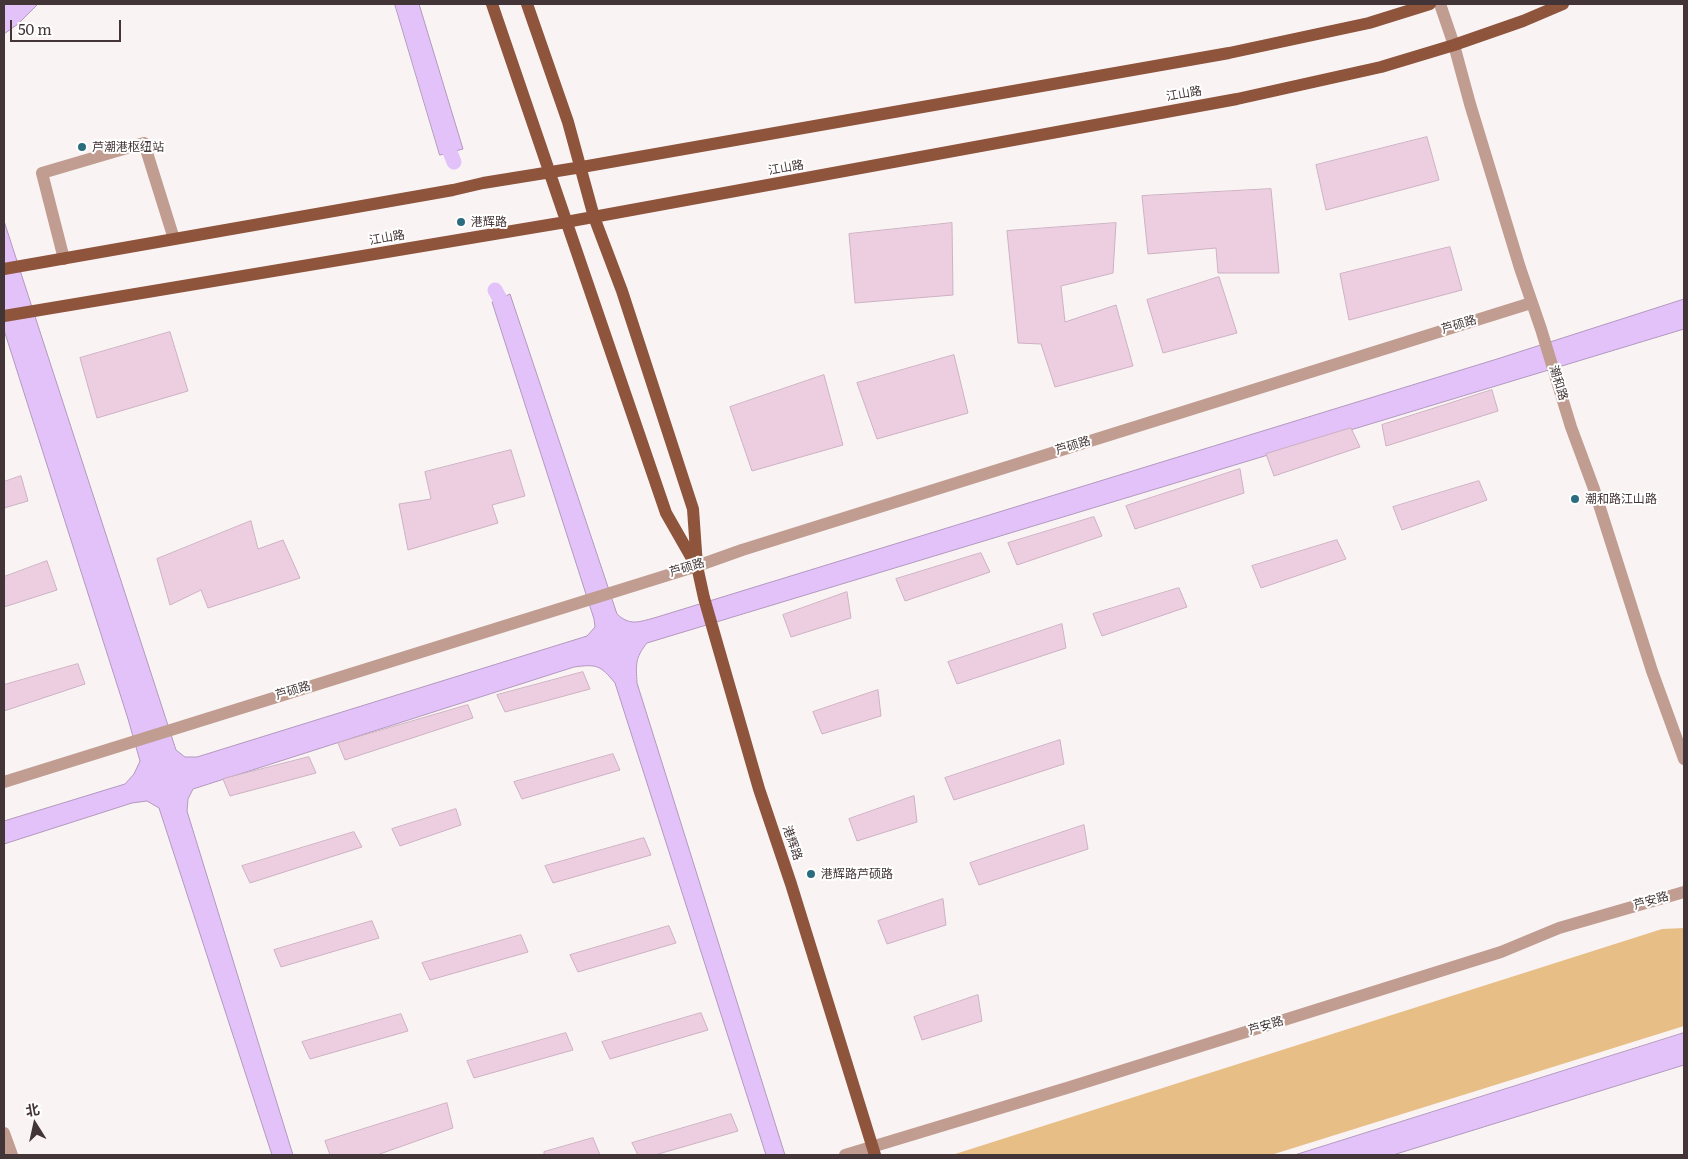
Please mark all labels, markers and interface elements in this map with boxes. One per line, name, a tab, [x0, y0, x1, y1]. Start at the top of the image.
scale bar	[12, 10, 124, 42]
text: 50 m	[18, 17, 52, 40]
street label: 江山路	[1165, 84, 1203, 104]
place label: 芦潮港枢纽站	[92, 140, 164, 154]
marker: 芦潮港枢纽站	[76, 141, 88, 153]
street label: 江山路	[767, 158, 805, 178]
place label: 港辉路	[471, 215, 507, 229]
marker: 港辉路	[455, 216, 467, 228]
street label: 江山路	[368, 228, 406, 248]
street label: 芦硕路	[1440, 313, 1478, 337]
street label: 潮和路	[1546, 364, 1570, 402]
street label: 芦硕路	[1054, 434, 1092, 458]
place label: 潮和路江山路	[1585, 492, 1657, 506]
marker: 潮和路江山路	[1569, 493, 1581, 505]
street label: 芦硕路	[668, 556, 706, 580]
street label: 芦硕路	[274, 679, 312, 703]
street label: 港辉路	[779, 824, 805, 862]
place label: 港辉路芦硕路	[821, 867, 893, 881]
marker: 港辉路芦硕路	[805, 868, 817, 880]
street label: 芦安路	[1632, 889, 1670, 913]
street label: 芦安路	[1247, 1014, 1285, 1038]
text: 北	[24, 1098, 41, 1120]
north arrow	[10, 1099, 60, 1149]

